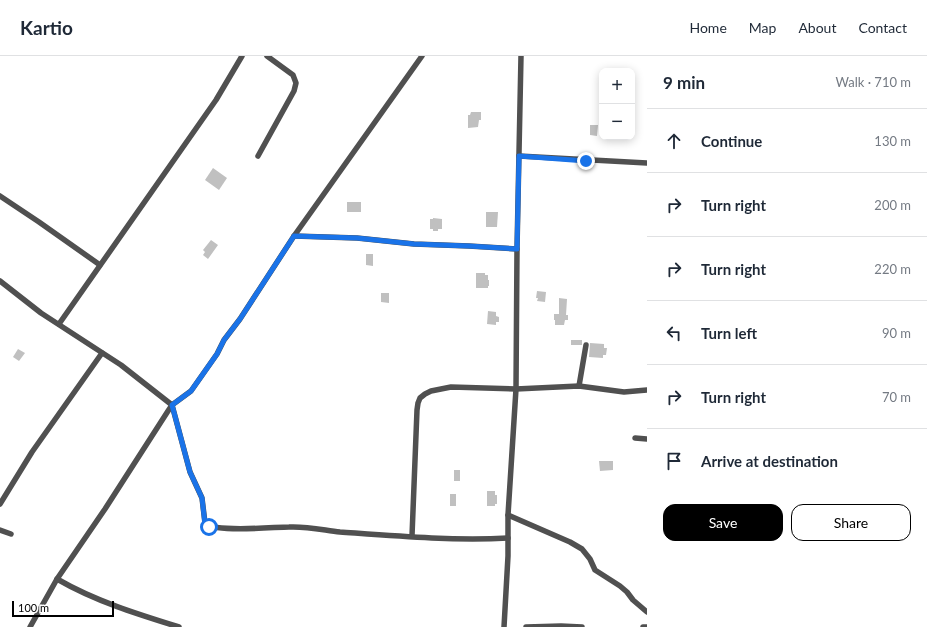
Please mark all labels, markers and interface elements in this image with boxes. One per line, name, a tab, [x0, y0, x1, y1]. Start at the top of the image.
text: Kartio	[20, 16, 73, 39]
text: Home	[689, 19, 727, 36]
text: Map	[749, 19, 776, 36]
text: About	[798, 19, 836, 36]
text: Contact	[858, 19, 907, 36]
map controls	[599, 68, 635, 140]
button: +	[599, 68, 635, 104]
text: 9 min	[663, 72, 705, 93]
text: Walk · 710 m	[835, 74, 911, 90]
button: −	[599, 104, 635, 140]
icon: ahead	[663, 130, 685, 152]
text: Continue	[701, 132, 762, 150]
text: 130 m	[874, 133, 911, 149]
route end	[577, 152, 595, 170]
icon: right	[663, 194, 685, 216]
text: Turn right	[701, 196, 766, 214]
text: 200 m	[874, 197, 911, 213]
icon: right	[663, 258, 685, 280]
text: Turn right	[701, 260, 766, 278]
text: 220 m	[874, 261, 911, 277]
icon: left	[663, 322, 685, 344]
text: Turn left	[701, 324, 757, 342]
text: 90 m	[882, 325, 911, 341]
icon: right	[663, 386, 685, 408]
text: Turn right	[701, 388, 766, 406]
text: 70 m	[882, 389, 911, 405]
icon: arrive	[663, 450, 685, 472]
text: Arrive at destination	[701, 452, 838, 470]
button: Save	[663, 504, 783, 541]
button: Share	[791, 504, 911, 541]
route start	[200, 518, 218, 536]
scale bar	[12, 599, 114, 618]
text: 100 m	[18, 601, 49, 614]

